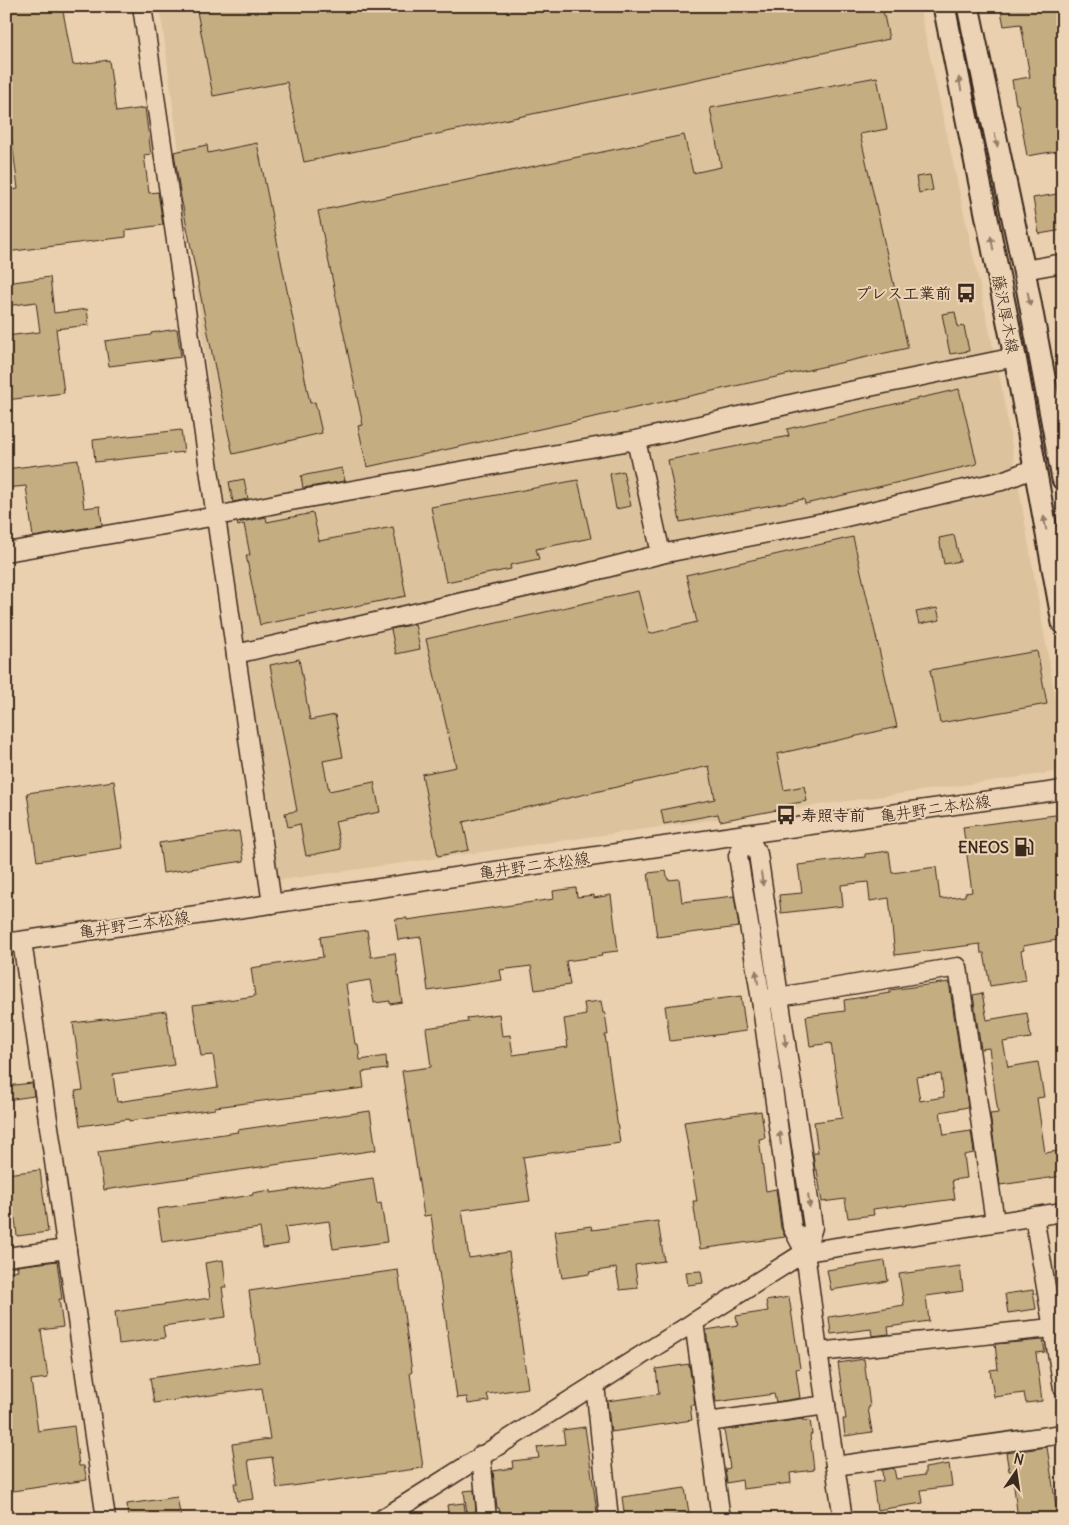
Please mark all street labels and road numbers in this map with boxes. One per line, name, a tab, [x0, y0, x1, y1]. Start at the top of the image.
street label: 藤沢厚木線	[989, 273, 1023, 355]
street label: 亀井野二本松線	[878, 790, 992, 826]
street label: 亀井野二本松線	[477, 847, 591, 883]
street label: 亀井野二本松線	[77, 906, 191, 942]

